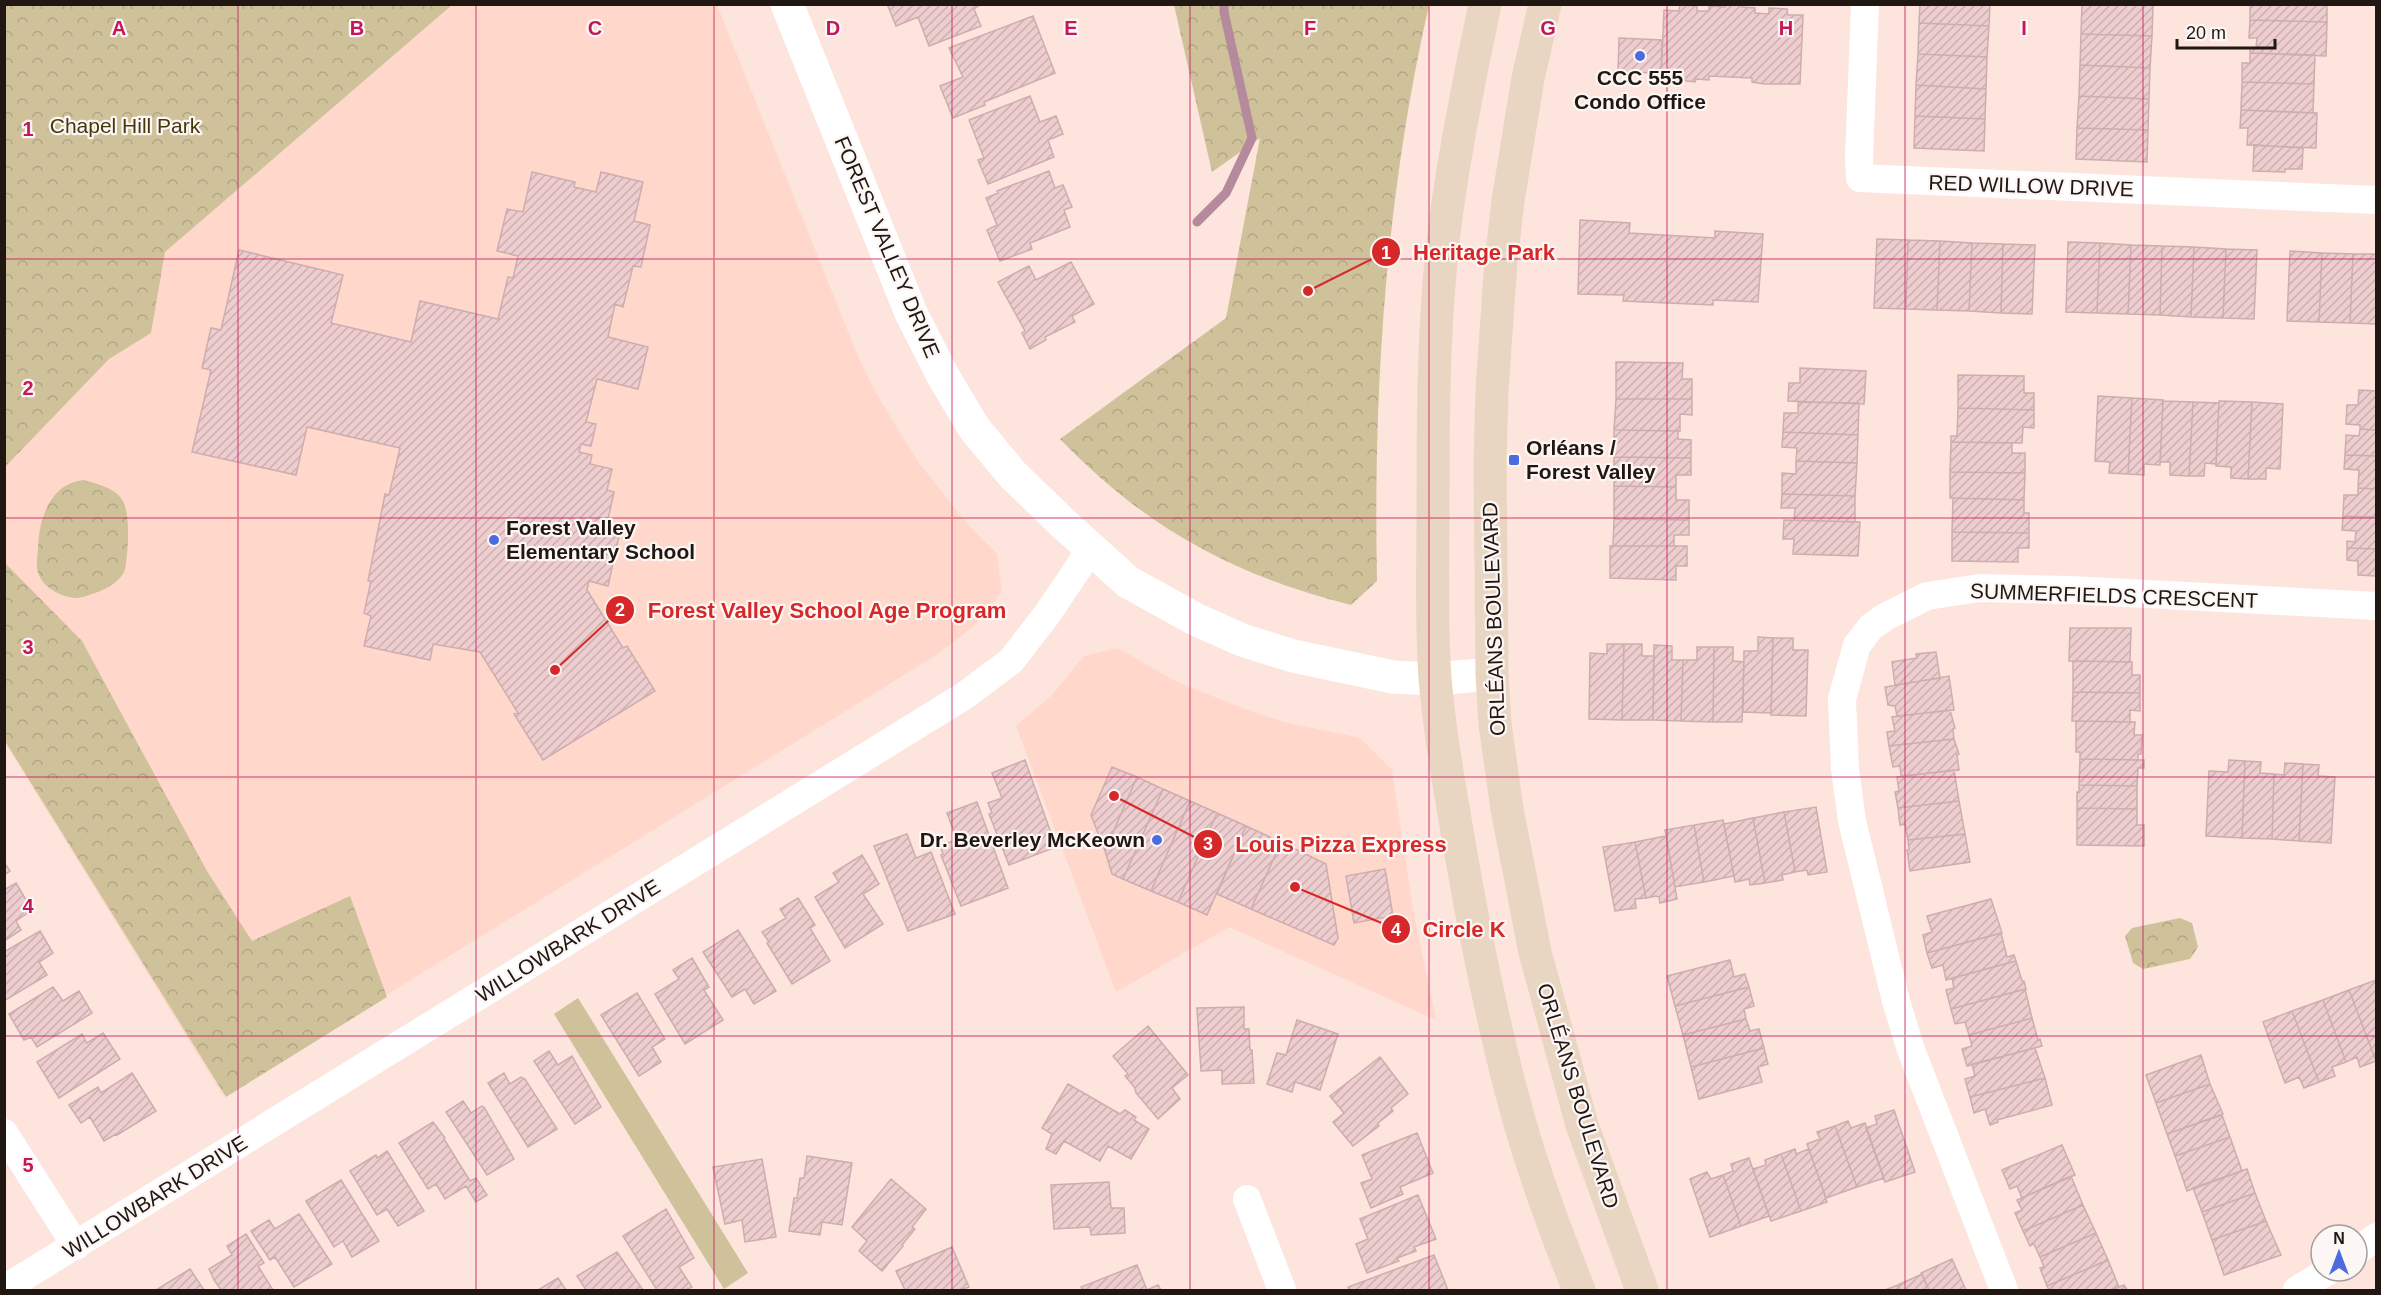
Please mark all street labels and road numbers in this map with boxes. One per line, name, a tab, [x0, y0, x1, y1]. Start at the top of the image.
street label: FOREST VALLEY DRIVE	[830, 133, 945, 361]
street label: RED WILLOW DRIVE	[1928, 170, 2134, 201]
street label: ORLÉANS BOULEVARD	[1478, 502, 1509, 736]
street label: SUMMERFIELDS CRESCENT	[1970, 579, 2259, 612]
street label: WILLOWBARK DRIVE	[472, 875, 664, 1007]
street label: ORLÉANS BOULEVARD	[1533, 981, 1624, 1211]
street label: WILLOWBARK DRIVE	[59, 1131, 251, 1263]

